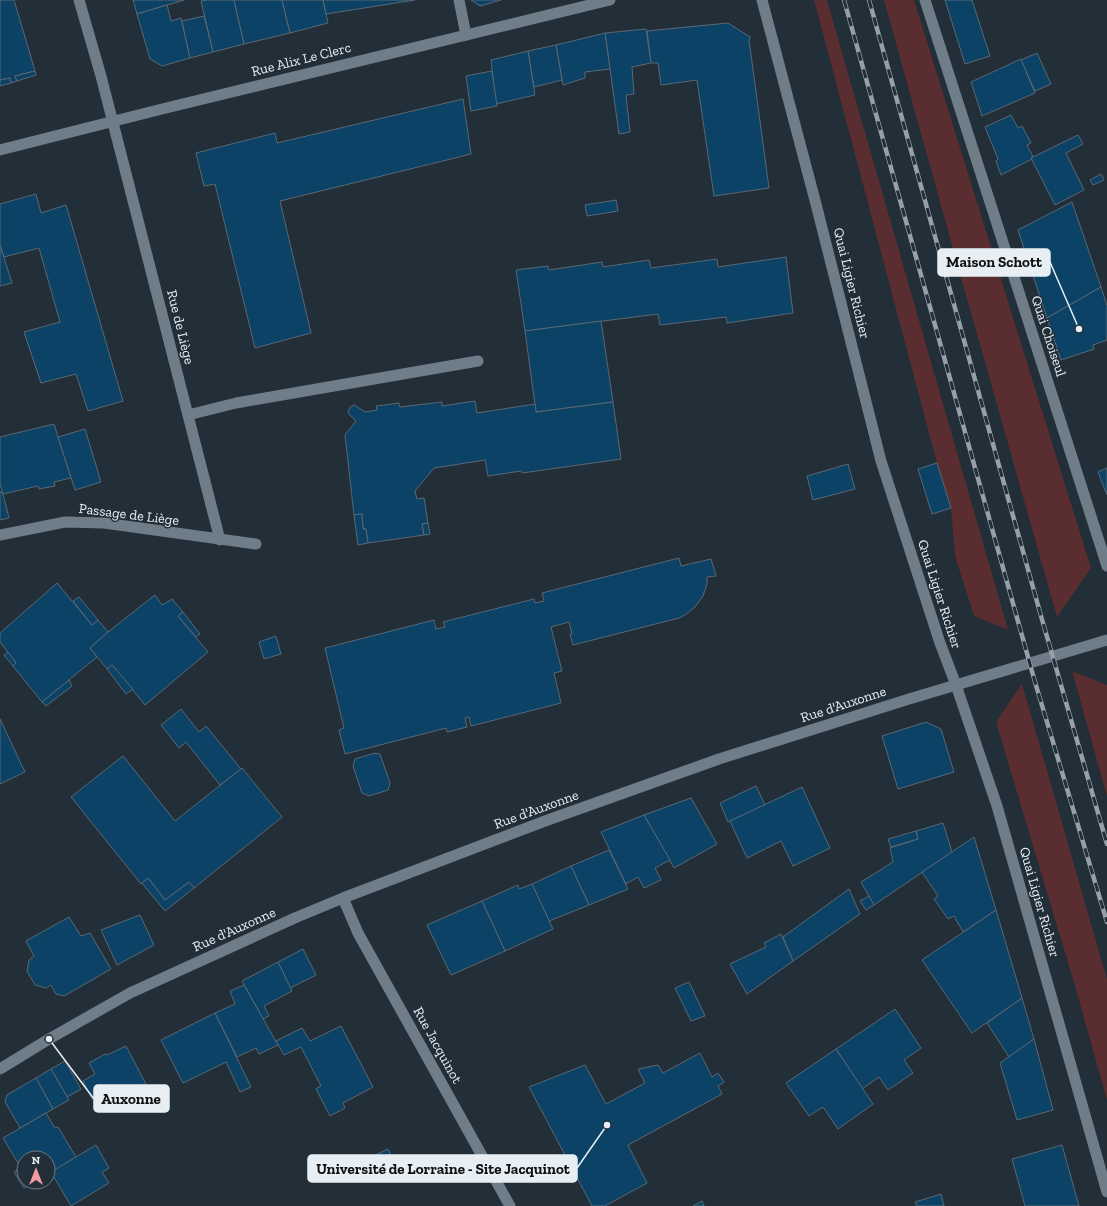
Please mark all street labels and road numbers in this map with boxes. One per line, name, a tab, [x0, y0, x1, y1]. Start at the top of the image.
street label: Rue Alix Le Clerc	[250, 39, 353, 80]
street label: Quai Ligier Richier	[829, 226, 874, 341]
street label: Rue de Liège	[163, 288, 198, 366]
street label: Quai Choiseul	[1027, 293, 1070, 379]
street label: Passage de Liège	[78, 500, 181, 529]
street label: Quai Ligier Richier	[914, 537, 965, 651]
street label: Rue d'Auxonne	[798, 683, 889, 726]
street label: Rue d'Auxonne	[491, 786, 581, 833]
street label: Quai Ligier Richier	[1016, 845, 1063, 959]
street label: Rue d'Auxonne	[190, 903, 279, 955]
street label: Rue Jacquinot	[410, 1004, 466, 1087]

